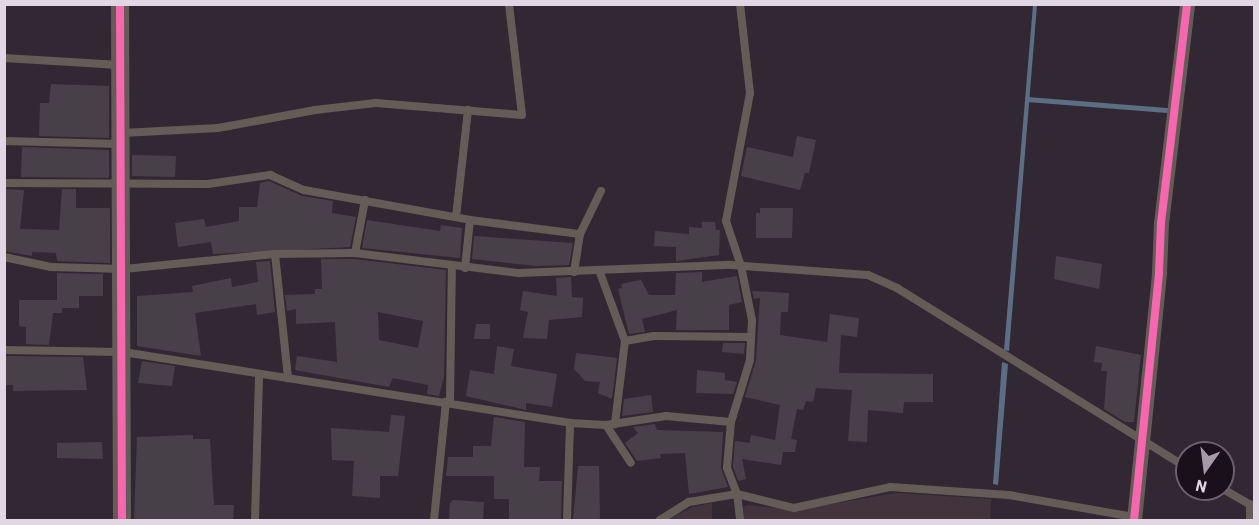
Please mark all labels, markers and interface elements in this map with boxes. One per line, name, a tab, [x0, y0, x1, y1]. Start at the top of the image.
north arrow	[1175, 441, 1235, 501]
text: N	[1194, 477, 1208, 498]

